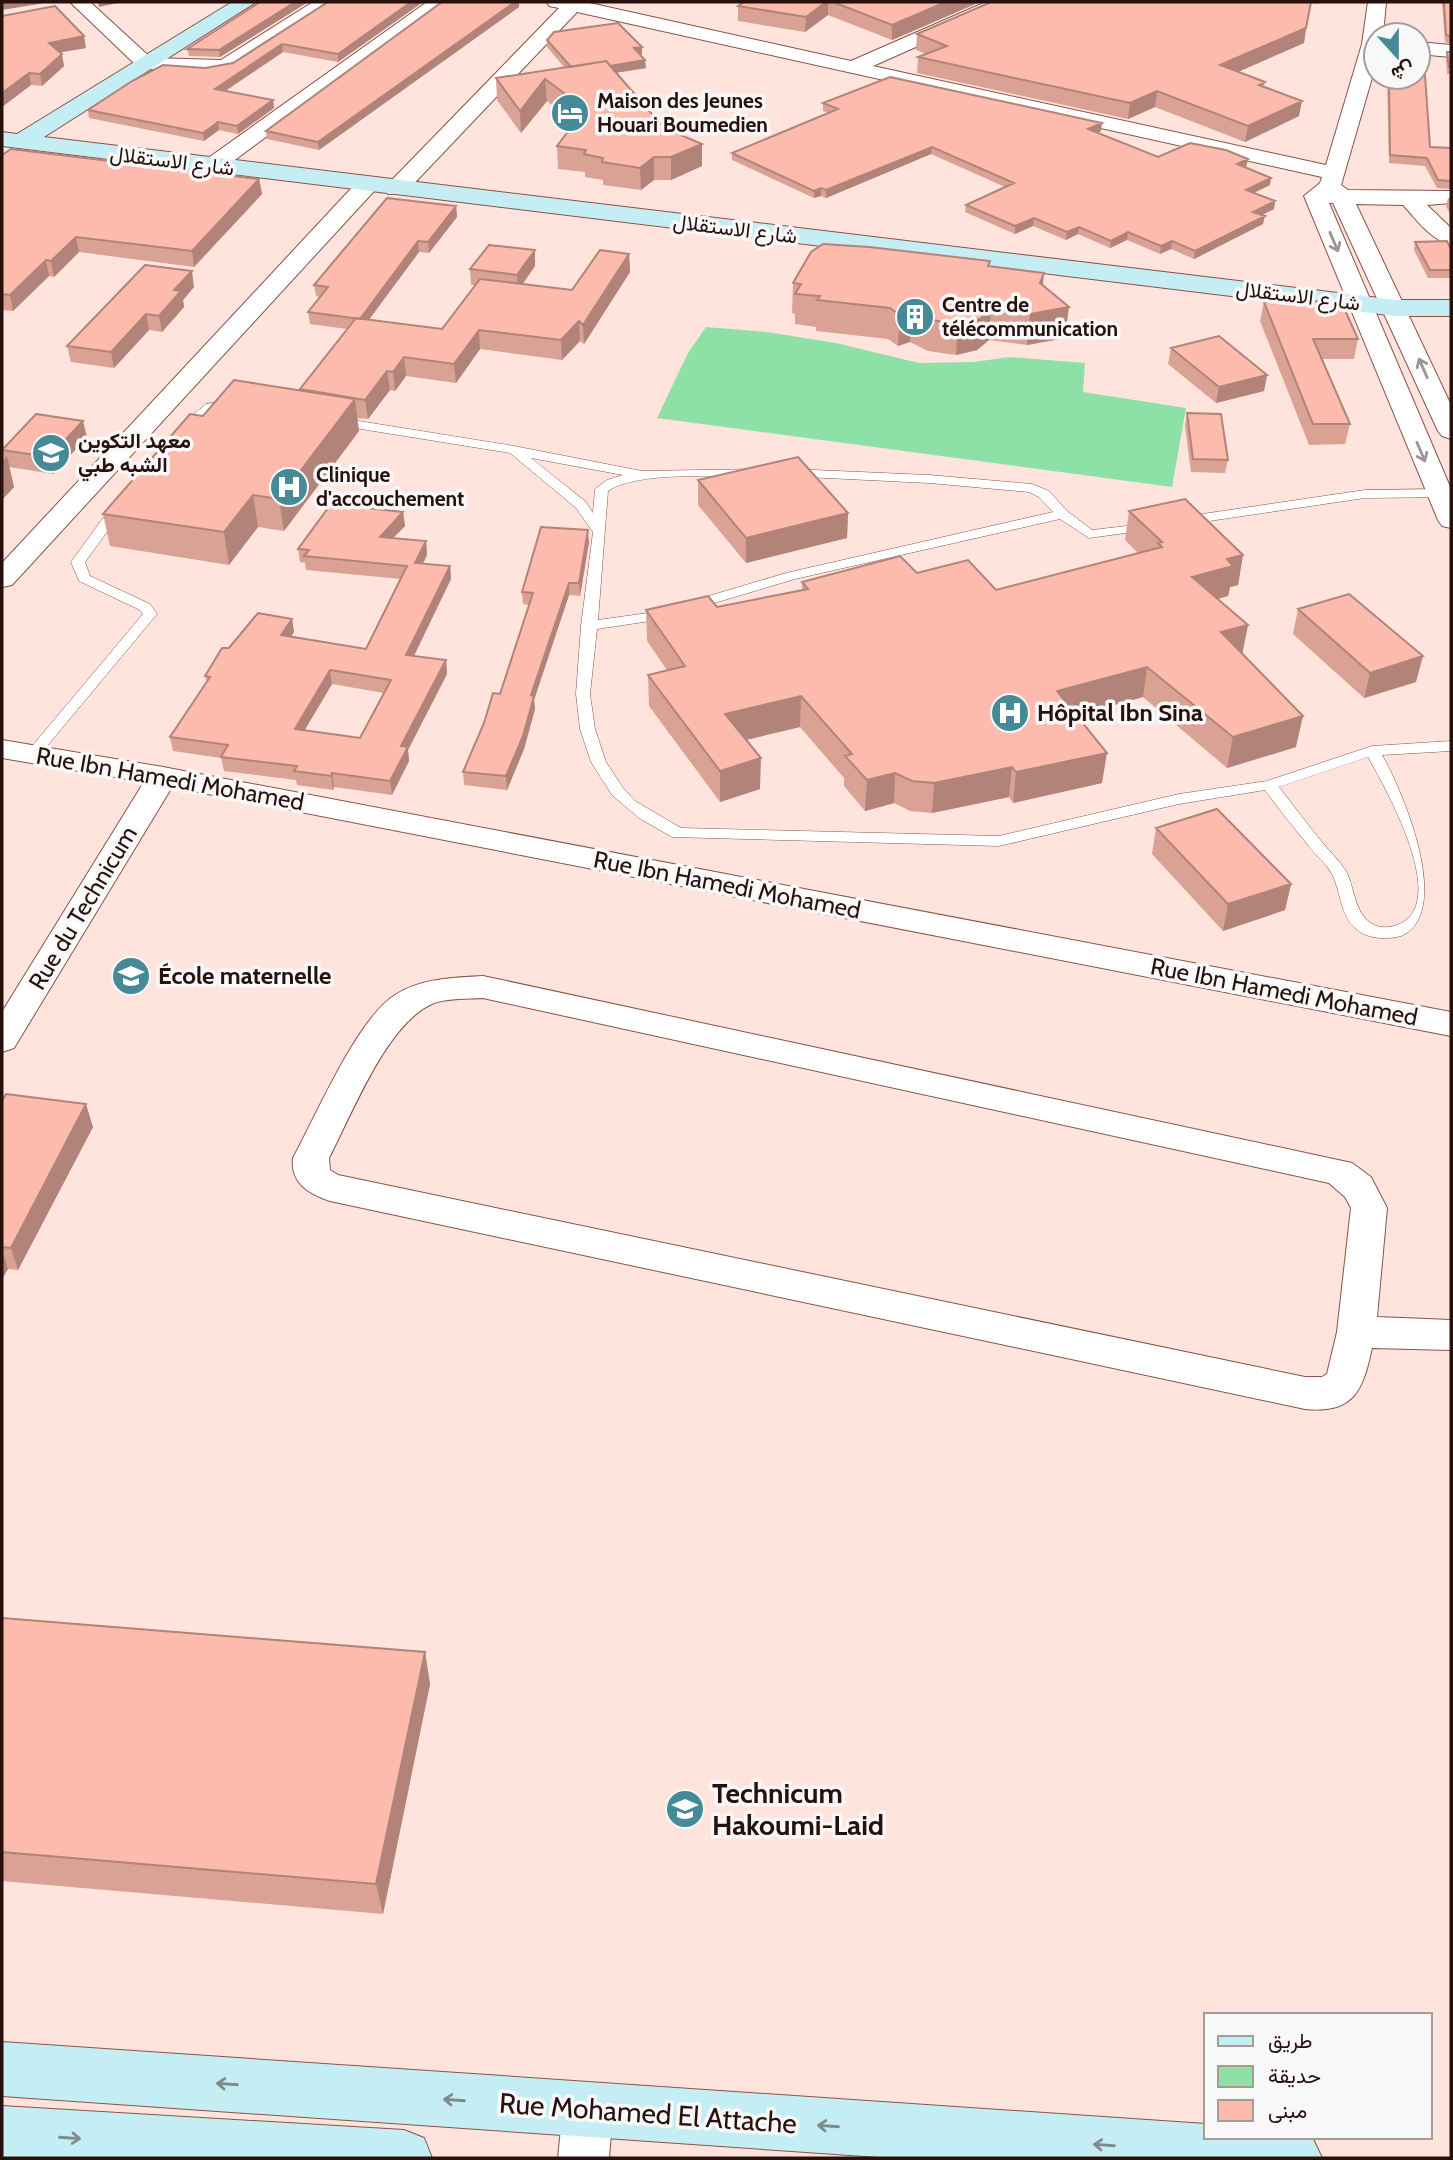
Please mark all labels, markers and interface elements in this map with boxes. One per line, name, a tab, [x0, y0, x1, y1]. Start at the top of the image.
north arrow	[1362, 21, 1432, 91]
text: ش	[1388, 57, 1418, 86]
place label: Maison des Jeunes Houari Boumedien	[597, 88, 768, 137]
hotel icon: Maison des Jeunes Houari Boumedien	[549, 92, 591, 134]
street label: شارع الاستقلال	[108, 140, 236, 183]
street label: شارع الاستقلال	[671, 208, 799, 251]
one-way arrow	[1328, 231, 1341, 252]
street label: شارع الاستقلال	[1234, 275, 1362, 318]
place label: Centre de télécommunication	[942, 292, 1118, 341]
building icon: Centre de télécommunication	[894, 296, 936, 338]
one-way arrow	[1416, 358, 1429, 380]
place label: معهد التكوين الشبه طبي	[78, 428, 191, 482]
school or university icon: معهد التكوين الشبه طبي	[30, 432, 72, 474]
one-way arrow	[1416, 440, 1429, 462]
place label: Clinique d'accouchement	[316, 462, 464, 511]
hospital icon: Clinique d'accouchement	[268, 466, 310, 508]
hospital icon: Hôpital Ibn Sina	[989, 692, 1031, 734]
place label: Hôpital Ibn Sina	[1037, 698, 1203, 727]
street label: Rue Ibn Hamedi Mohamed	[34, 741, 306, 816]
street label: Rue du Technicum	[22, 821, 143, 995]
street label: Rue Ibn Hamedi Mohamed	[591, 844, 863, 925]
street label: Rue Ibn Hamedi Mohamed	[1148, 951, 1420, 1032]
school or university icon: École maternelle	[110, 955, 152, 997]
place label: École maternelle	[158, 961, 331, 990]
place label: Technicum Hakoumi-Laid	[712, 1776, 884, 1842]
school or university icon: Technicum Hakoumi-Laid	[664, 1788, 706, 1830]
legend	[1204, 2013, 1432, 2139]
text: طريق	[1268, 2028, 1313, 2054]
text: حديقة	[1268, 2063, 1321, 2088]
one-way arrow	[216, 2078, 239, 2091]
street label: Rue Mohamed El Attache	[498, 2086, 798, 2140]
one-way arrow	[444, 2093, 466, 2106]
text: مبنى	[1268, 2098, 1307, 2123]
one-way arrow	[817, 2119, 840, 2132]
one-way arrow	[58, 2132, 81, 2145]
one-way arrow	[1093, 2138, 1116, 2151]

